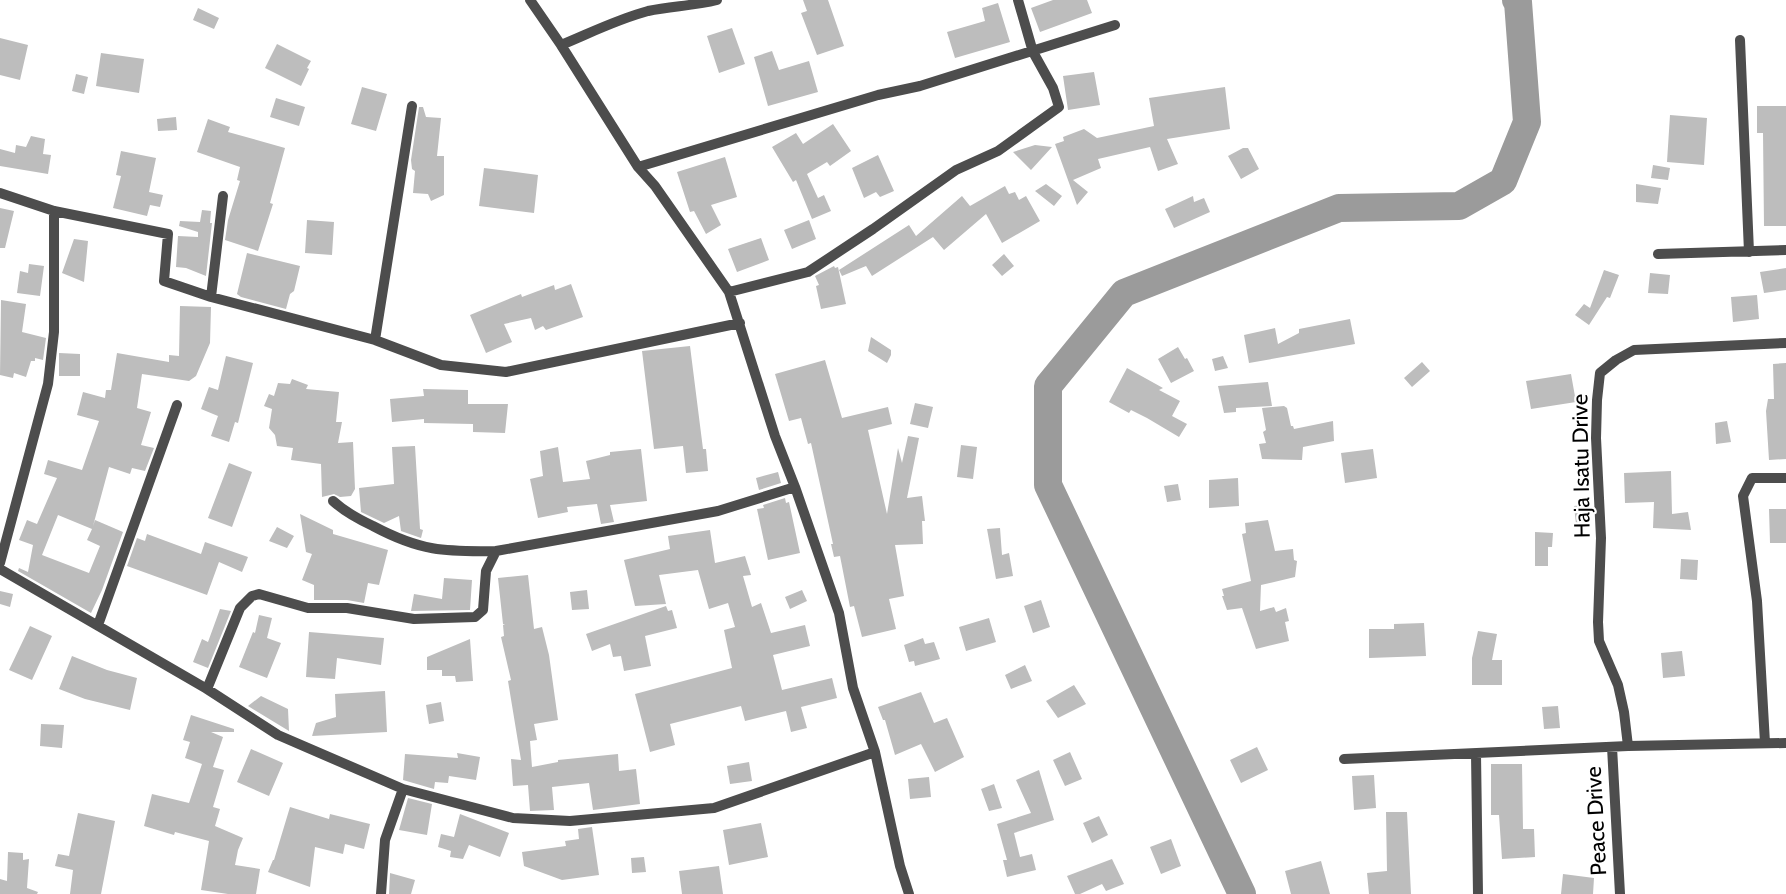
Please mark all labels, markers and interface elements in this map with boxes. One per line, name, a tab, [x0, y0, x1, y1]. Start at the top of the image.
street label: Haja Isatu Drive	[1566, 394, 1596, 538]
street label: Peace Drive	[1580, 766, 1612, 876]

